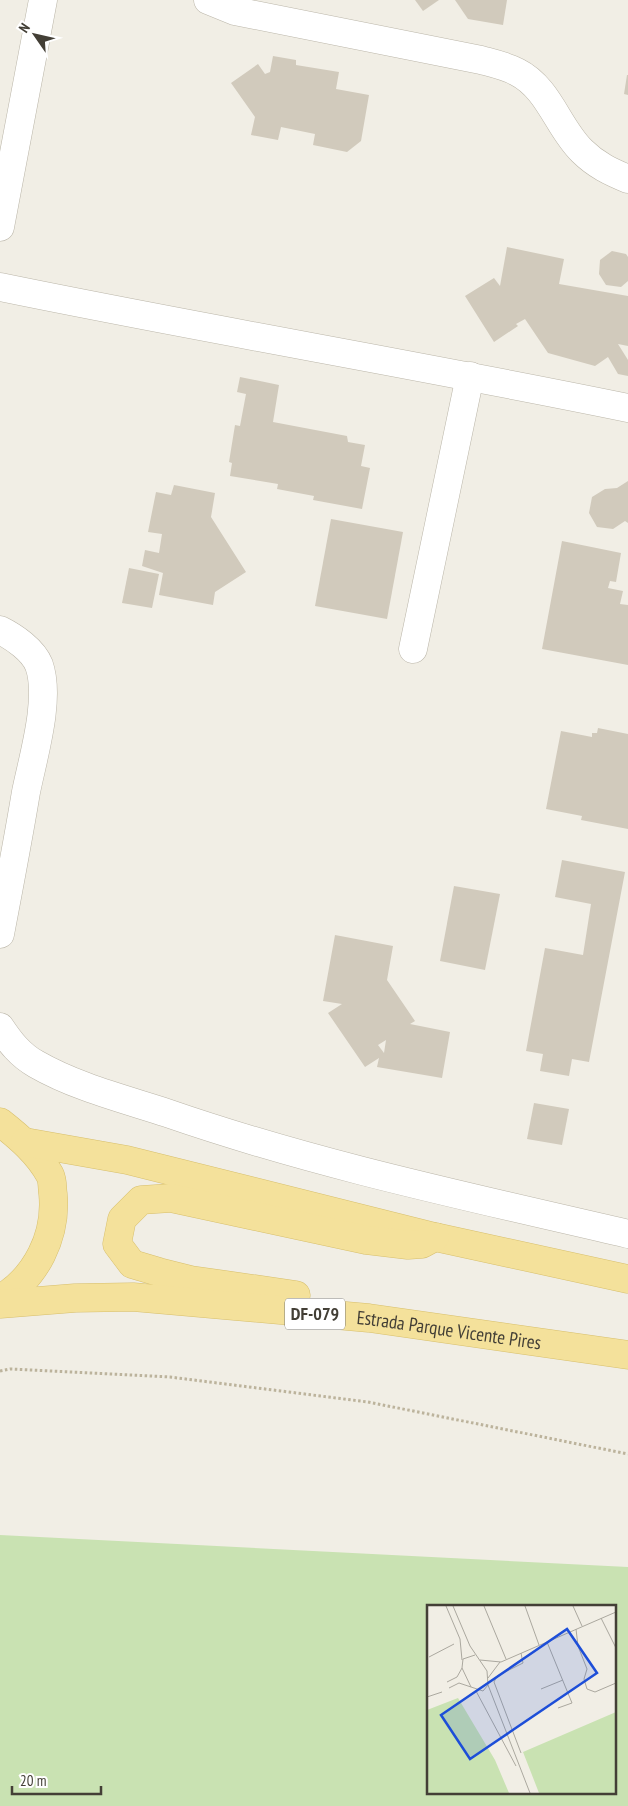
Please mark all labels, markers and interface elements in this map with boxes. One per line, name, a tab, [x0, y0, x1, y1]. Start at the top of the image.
north arrow	[10, 10, 60, 60]
text: N	[15, 20, 34, 36]
road number: DF-079	[285, 1298, 345, 1330]
street label: Estrada Parque Vicente Pires	[356, 1305, 543, 1354]
inset map	[427, 1605, 616, 1794]
scale bar	[12, 1764, 101, 1796]
text: 20 m	[20, 1771, 46, 1790]

